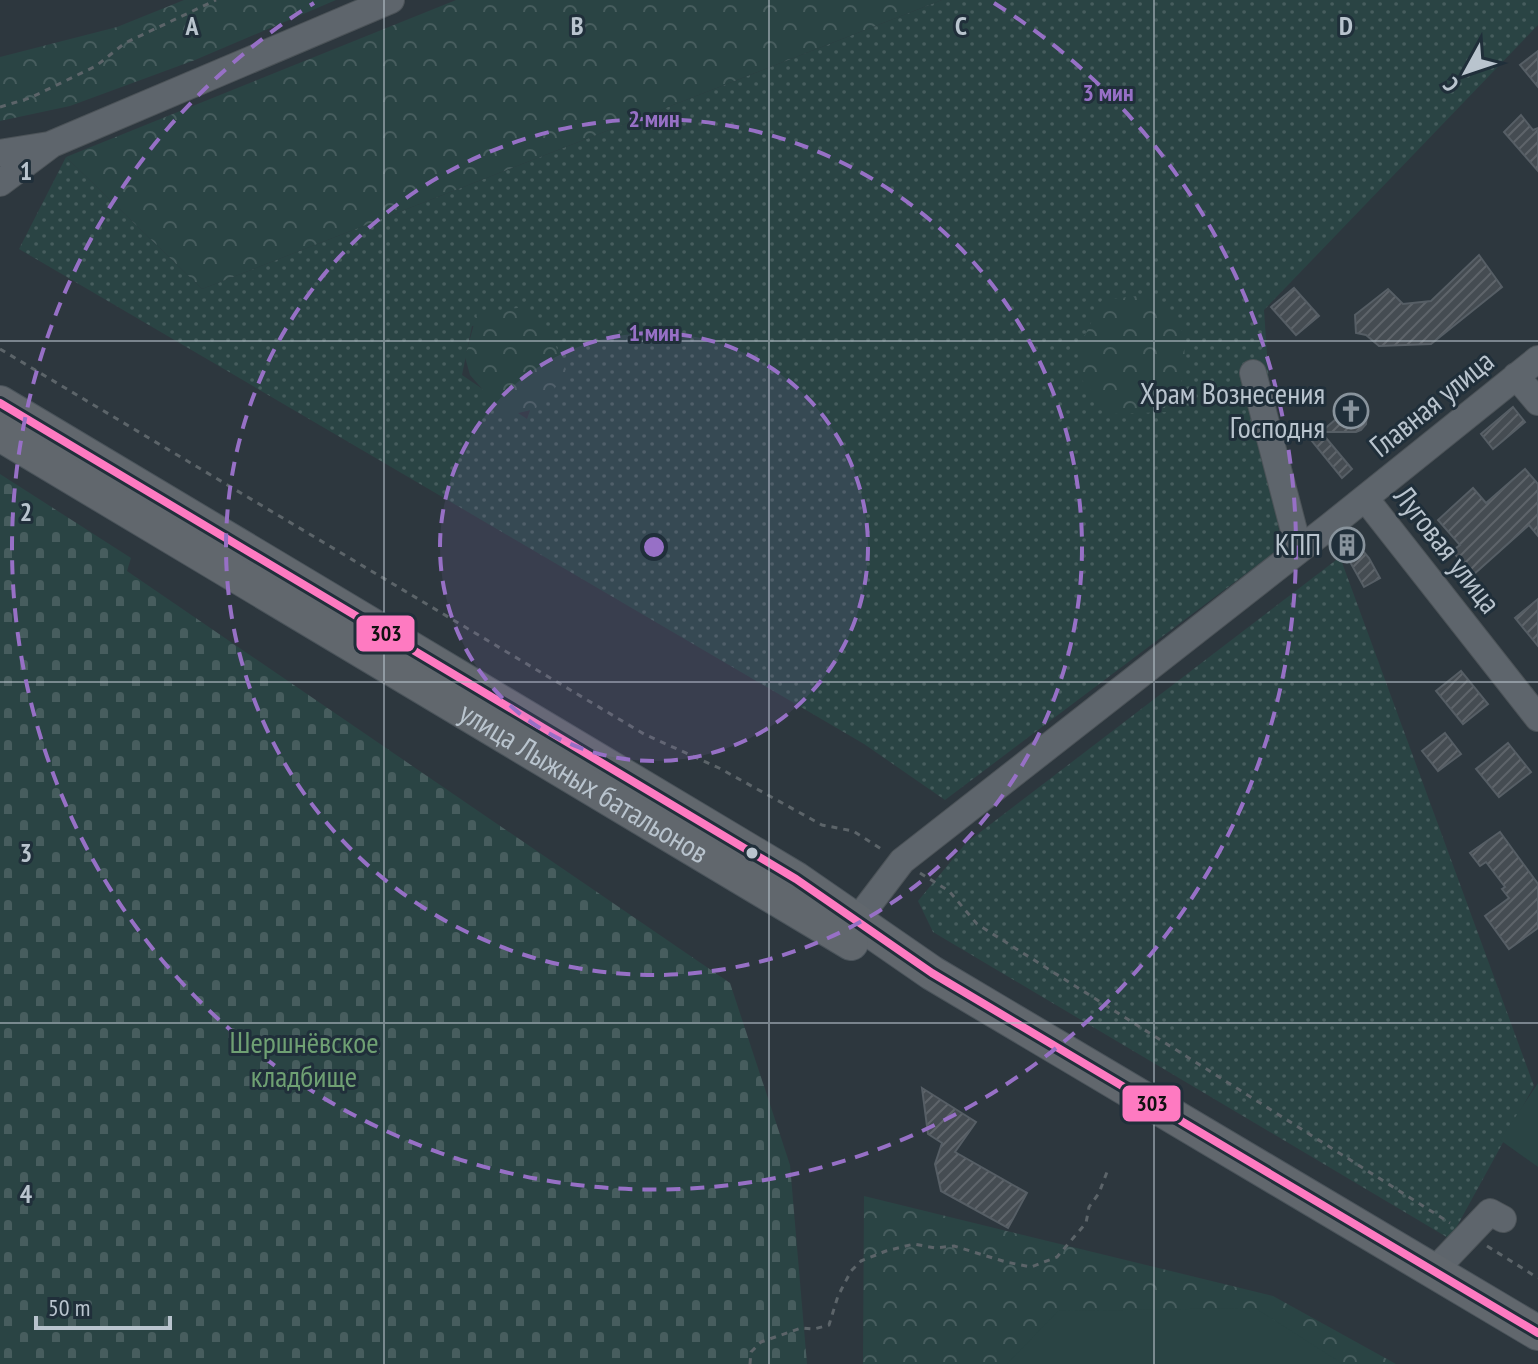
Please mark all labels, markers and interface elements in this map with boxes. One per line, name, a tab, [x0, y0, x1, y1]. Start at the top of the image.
text: A	[184, 9, 199, 42]
text: B	[571, 9, 584, 42]
text: C	[955, 9, 967, 42]
text: D	[1339, 9, 1353, 42]
north arrow	[1426, 32, 1506, 112]
text: С	[1437, 72, 1465, 98]
text: 3 мин	[1082, 77, 1134, 108]
text: 2 мин	[628, 103, 680, 134]
text: 1	[20, 154, 32, 187]
text: 1 мин	[628, 317, 680, 348]
street label: Главная улица	[1361, 341, 1501, 465]
place label: Храм Вознесения Господня	[1140, 373, 1325, 446]
church icon: Храм Вознесения Господня	[1332, 392, 1370, 430]
street label: Луговая улица	[1386, 477, 1510, 621]
text: 2	[20, 495, 32, 528]
place label: КПП	[1275, 524, 1321, 563]
building icon: КПП	[1328, 526, 1366, 564]
centre of rings	[640, 533, 668, 561]
line badge: 303	[355, 614, 416, 653]
text: 303	[370, 619, 402, 647]
street label: улица Лыжных батальонов	[453, 692, 716, 871]
text: 3	[20, 836, 32, 869]
unlabelled marker	[744, 845, 760, 861]
park label: Шершнёвское кладбище	[229, 1022, 379, 1095]
line badge: 303	[1121, 1084, 1182, 1123]
text: 303	[1136, 1089, 1168, 1117]
text: 4	[20, 1177, 33, 1210]
scale bar	[36, 1280, 170, 1330]
text: 50 m	[48, 1292, 90, 1323]

